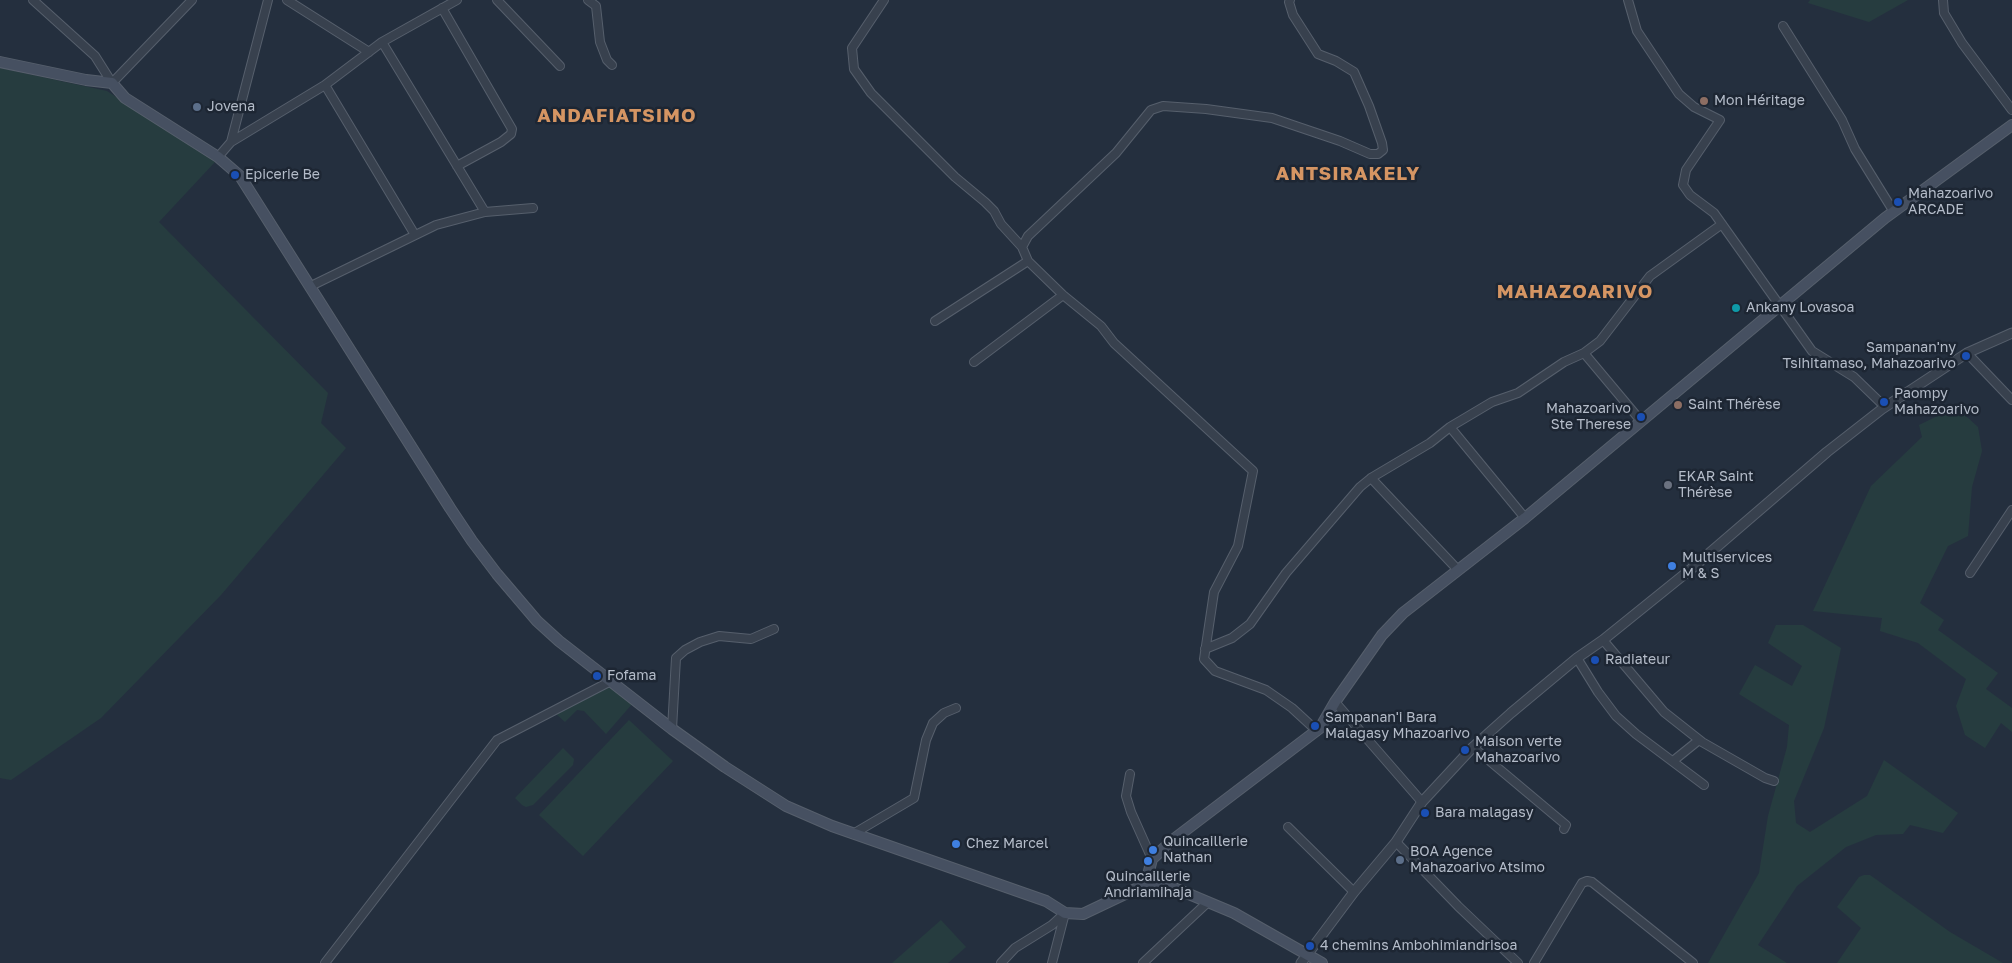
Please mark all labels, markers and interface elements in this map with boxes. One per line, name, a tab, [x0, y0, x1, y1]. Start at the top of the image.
place label: Mon Héritage	[1714, 93, 1805, 109]
marker: Mon Héritage	[1698, 95, 1710, 107]
place label: Jovena	[207, 99, 255, 115]
marker: Jovena	[191, 101, 203, 113]
district label: ANDAFIATSIMO	[536, 105, 698, 127]
district label: ANTSIRAKELY	[1274, 163, 1422, 185]
place label: Epicerie Be	[245, 167, 320, 183]
marker: Epicerie Be	[229, 169, 241, 181]
place label: Mahazoarivo ARCADE	[1908, 186, 1993, 218]
marker: Mahazoarivo ARCADE	[1892, 196, 1904, 208]
district label: MAHAZOARIVO	[1495, 281, 1655, 303]
place label: Ankany Lovasoa	[1746, 300, 1854, 316]
marker: Ankany Lovasoa	[1730, 302, 1742, 314]
place label: Sampanan'ny Tsihitamaso, Mahazoarivo	[1782, 340, 1956, 372]
marker: Sampanan'ny Tsihitamaso, Mahazoarivo	[1960, 350, 1972, 362]
place label: Paompy Mahazoarivo	[1894, 386, 1979, 418]
marker: Paompy Mahazoarivo	[1878, 396, 1890, 408]
place label: Saint Thérèse	[1688, 397, 1781, 413]
marker: Saint Thérèse	[1672, 399, 1684, 411]
place label: Mahazoarivo Ste Therese	[1546, 401, 1631, 434]
marker: Mahazoarivo Ste Therese	[1635, 411, 1647, 423]
place label: EKAR Saint Thérèse	[1678, 469, 1754, 502]
marker: EKAR Saint Thérèse	[1662, 479, 1674, 491]
place label: Multiservices M & S	[1682, 550, 1772, 582]
marker: Multiservices M & S	[1666, 560, 1678, 572]
place label: Radiateur	[1605, 652, 1670, 668]
marker: Radiateur	[1589, 654, 1601, 666]
place label: Fofama	[607, 668, 656, 684]
marker: Fofama	[591, 670, 603, 682]
place label: Sampanan'i Bara Malagasy Mhazoarivo	[1325, 710, 1470, 742]
marker: Sampanan'i Bara Malagasy Mhazoarivo	[1309, 720, 1321, 732]
place label: Maison verte Mahazoarivo	[1475, 734, 1562, 766]
marker: Maison verte Mahazoarivo	[1459, 744, 1471, 756]
place label: Bara malagasy	[1435, 805, 1533, 821]
marker: Bara malagasy	[1419, 807, 1431, 819]
place label: Quincaillerie Nathan	[1163, 834, 1248, 866]
place label: Chez Marcel	[966, 836, 1048, 852]
marker: Chez Marcel	[950, 838, 962, 850]
marker: Quincaillerie Nathan	[1147, 844, 1159, 856]
place label: BOA Agence Mahazoarivo Atsimo	[1410, 844, 1545, 876]
marker: BOA Agence Mahazoarivo Atsimo	[1394, 854, 1406, 866]
marker: Quincaillerie Andriamihaja	[1142, 855, 1154, 867]
place label: Quincaillerie Andriamihaja	[1104, 869, 1192, 902]
place label: 4 chemins Ambohimiandrisoa	[1320, 938, 1517, 954]
marker: 4 chemins Ambohimiandrisoa	[1304, 940, 1316, 952]

